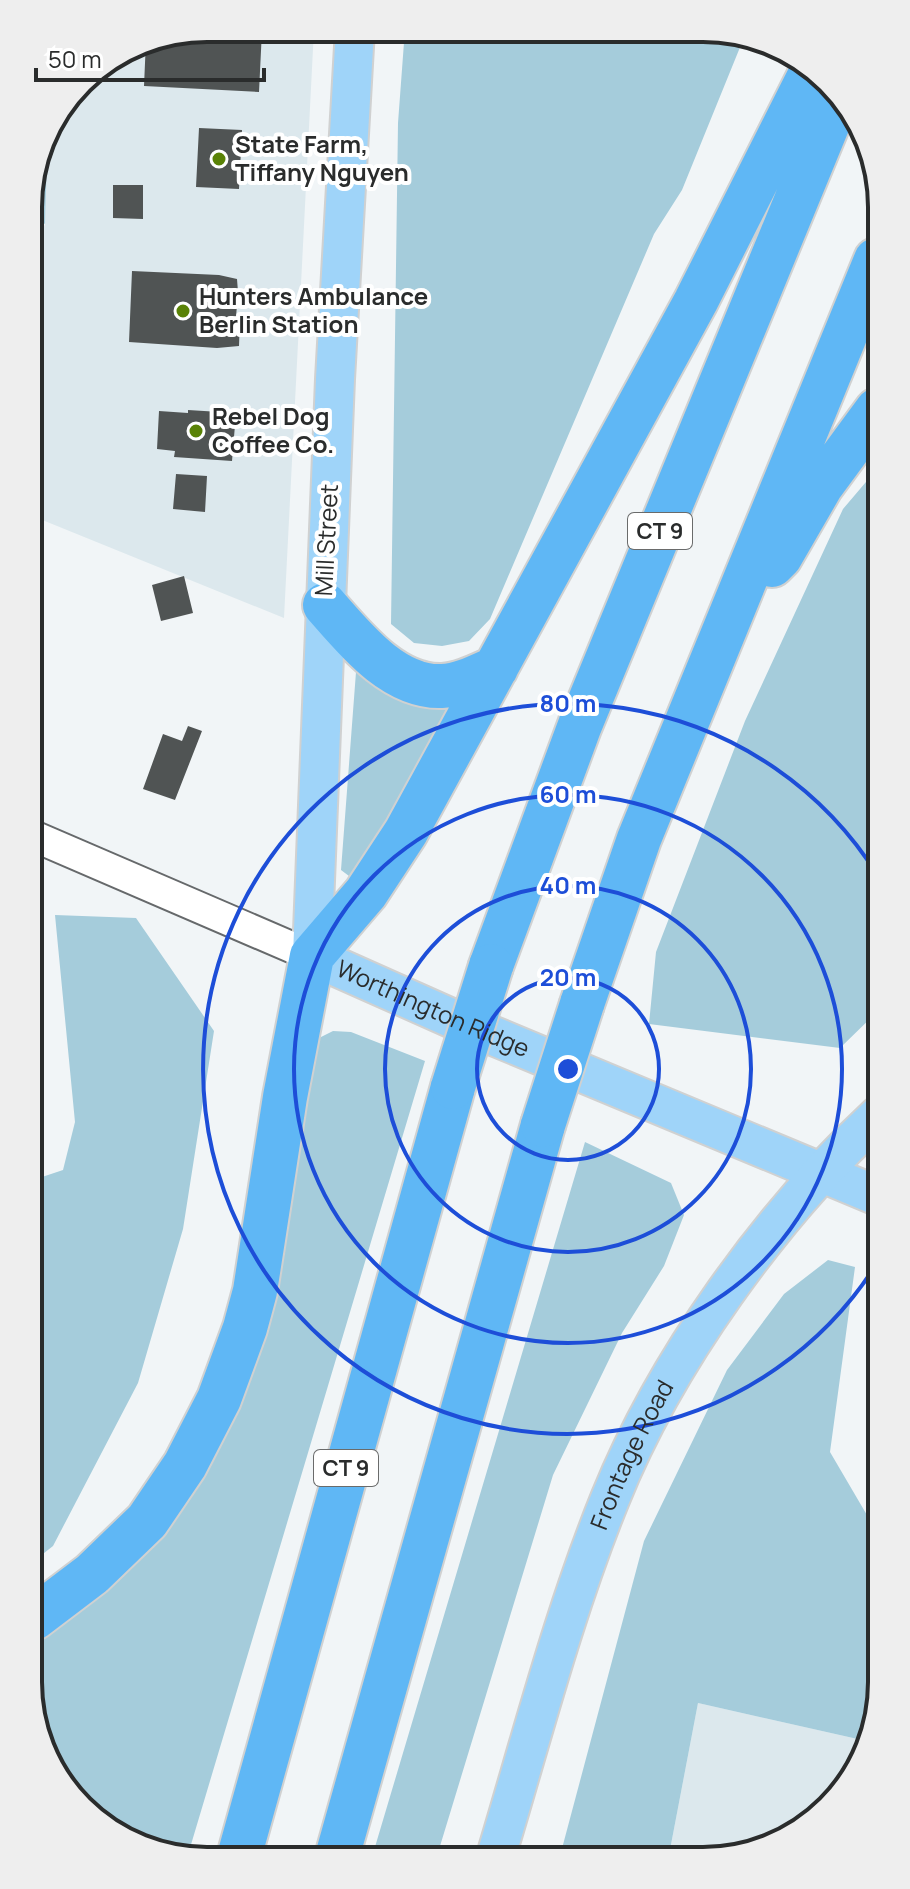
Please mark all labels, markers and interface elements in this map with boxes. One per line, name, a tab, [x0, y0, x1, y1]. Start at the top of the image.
scale bar	[36, 32, 264, 82]
text: 50 m	[48, 42, 102, 75]
place label: State Farm, Tiffany Nguyen	[235, 127, 409, 188]
marker: State Farm, Tiffany Nguyen	[210, 150, 228, 168]
place label: Hunters Ambulance Berlin Station	[199, 279, 428, 340]
marker: Hunters Ambulance Berlin Station	[174, 302, 192, 320]
place label: Rebel Dog Coffee Co.	[212, 399, 334, 460]
marker: Rebel Dog Coffee Co.	[187, 422, 205, 440]
street label: Mill Street	[306, 483, 345, 597]
road number: CT 9	[628, 513, 692, 549]
text: 80 m	[540, 686, 596, 719]
text: 60 m	[539, 777, 597, 810]
text: 40 m	[540, 868, 596, 901]
street label: Worthington Ridge	[332, 951, 535, 1064]
text: 20 m	[540, 960, 596, 993]
centre of rings	[554, 1055, 582, 1083]
street label: Frontage Road	[582, 1374, 680, 1534]
road number: CT 9	[314, 1450, 378, 1486]

